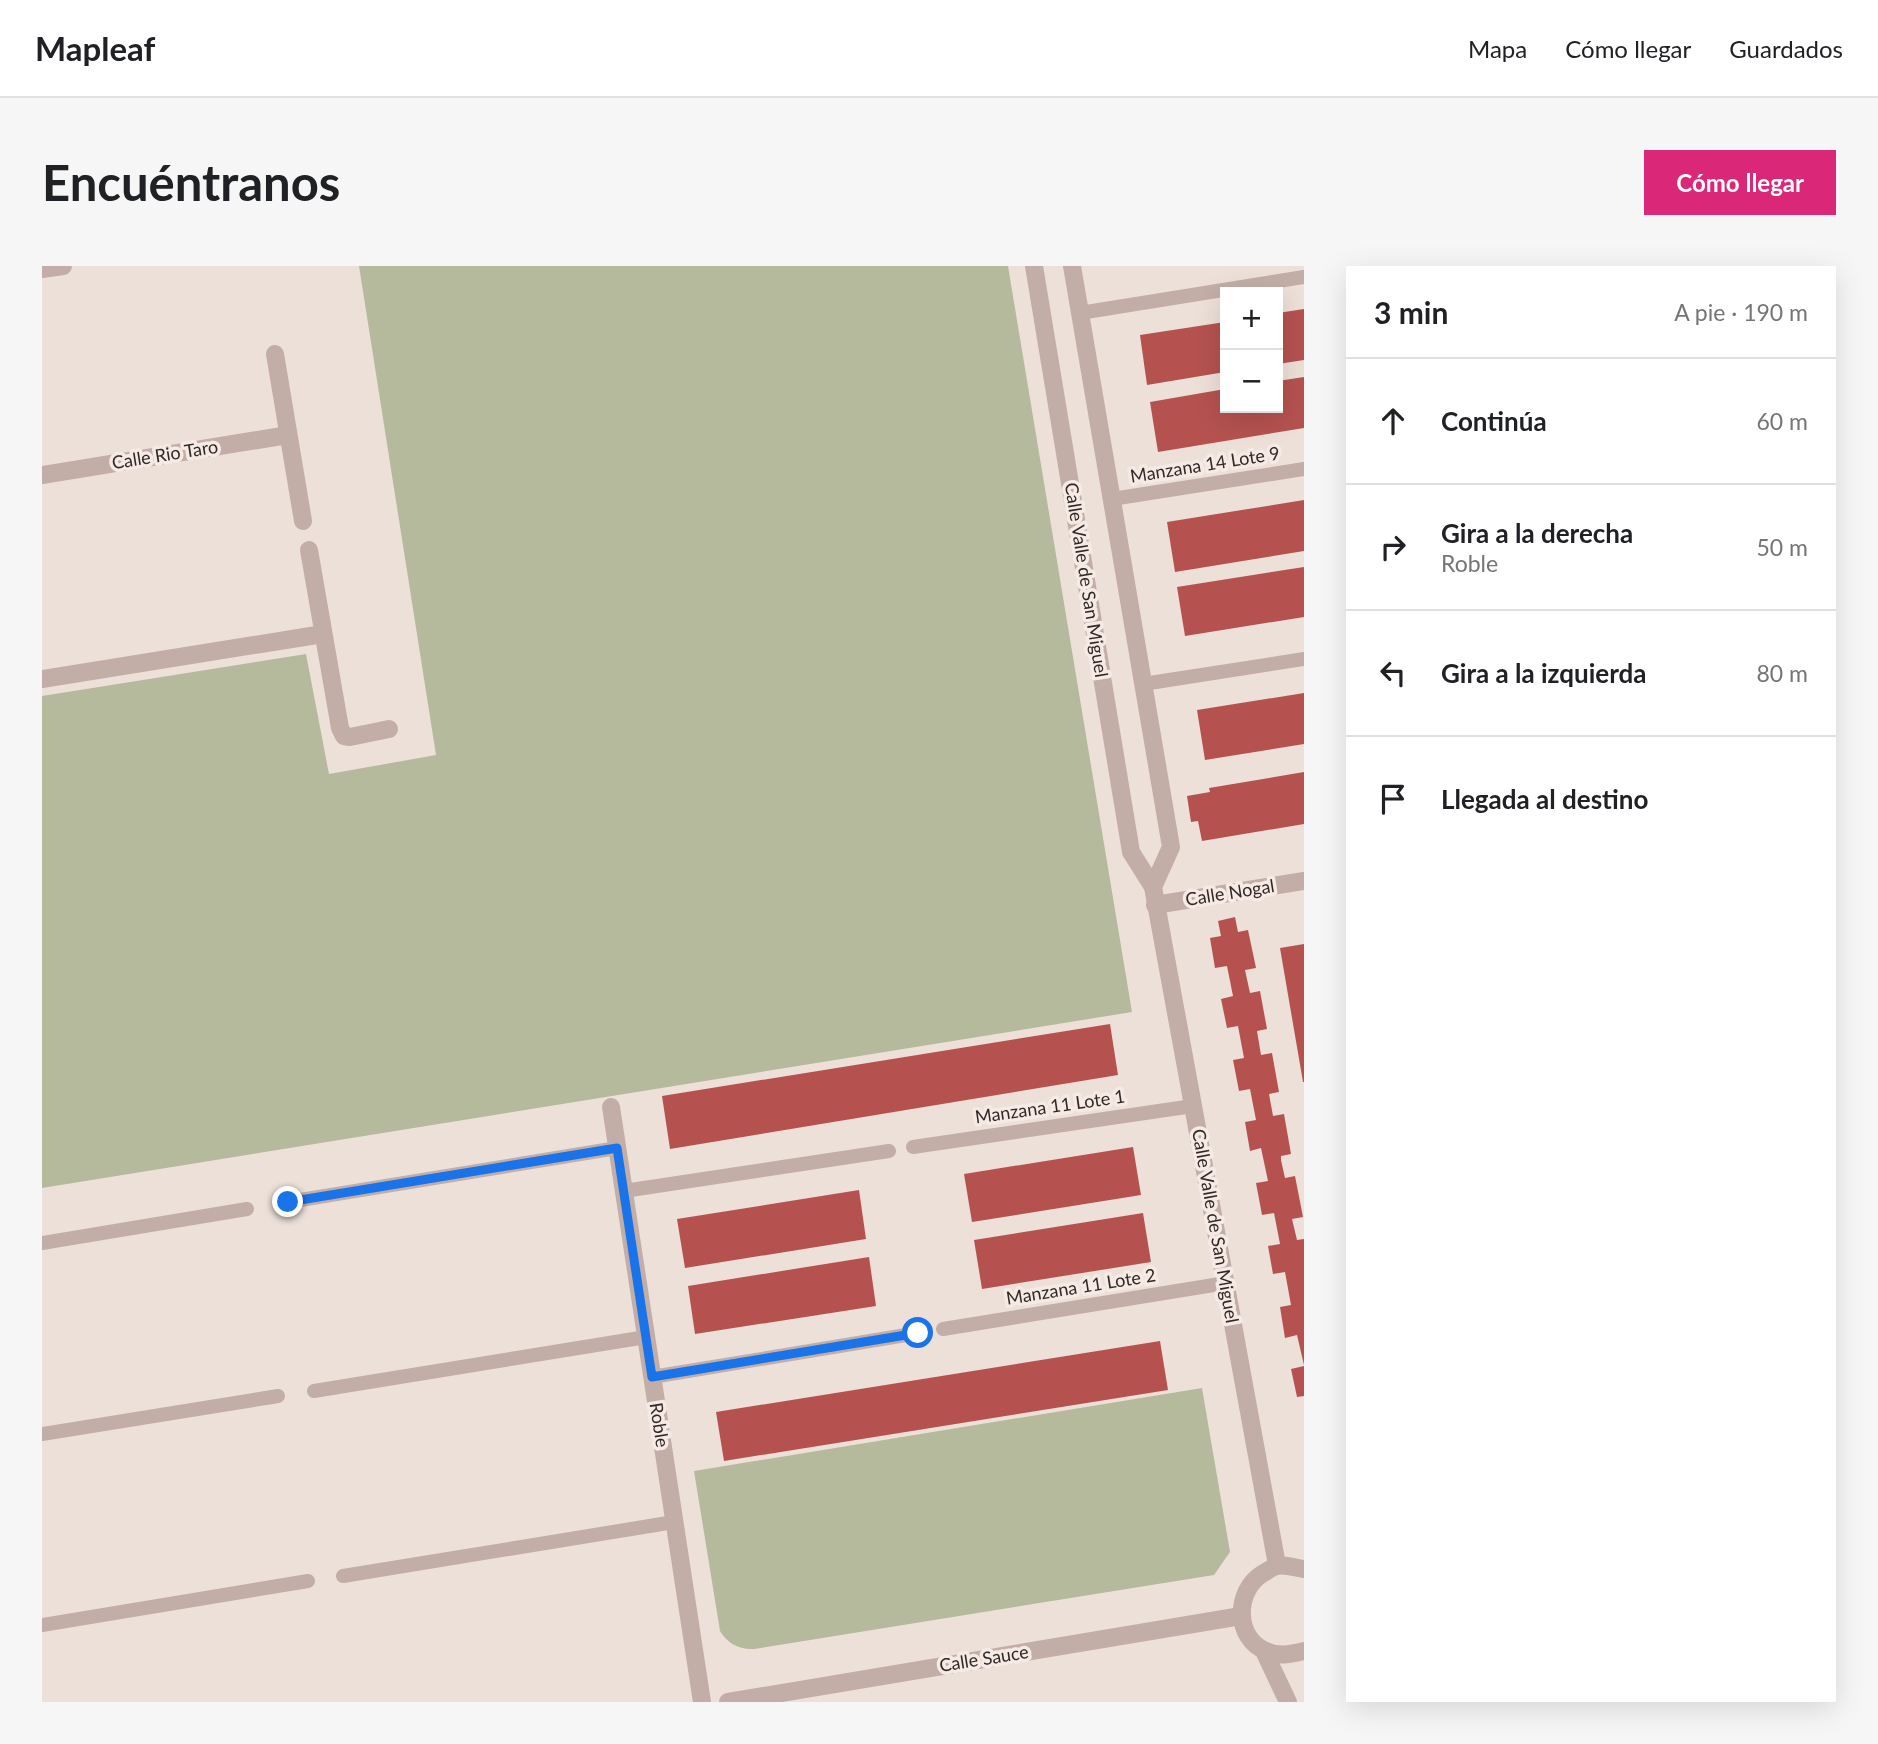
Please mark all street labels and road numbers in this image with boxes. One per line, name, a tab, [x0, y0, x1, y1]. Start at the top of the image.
street label: Calle Rio Taro	[110, 435, 220, 473]
street label: Manzana 14 Lote 9	[1128, 441, 1281, 487]
street label: Calle Valle de San Miguel	[1061, 481, 1113, 679]
street label: Calle Nogal	[1184, 874, 1276, 910]
street label: Manzana 11 Lote 1	[973, 1085, 1126, 1127]
street label: Calle Valle de San Miguel	[1188, 1127, 1244, 1325]
street label: Manzana 11 Lote 2	[1004, 1263, 1157, 1309]
street label: Roble	[646, 1401, 674, 1449]
street label: Calle Sauce	[938, 1640, 1030, 1676]

